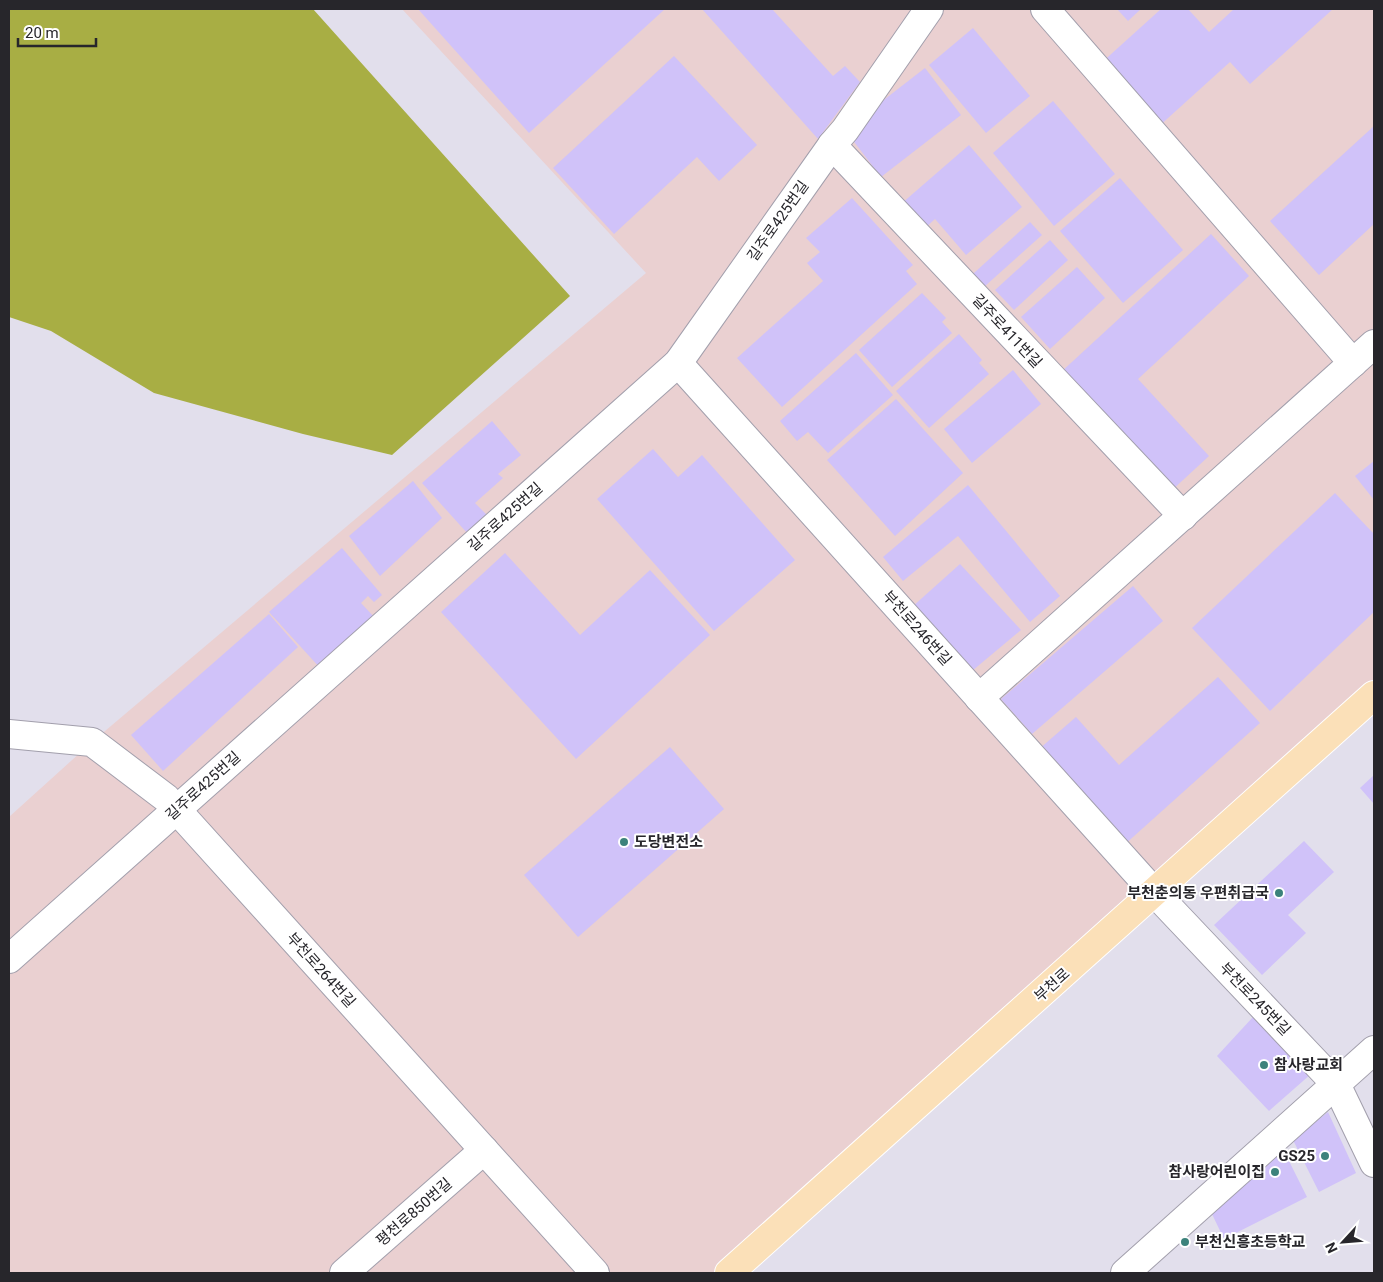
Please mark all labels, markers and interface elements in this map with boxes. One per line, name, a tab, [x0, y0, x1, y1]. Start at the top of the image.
scale bar	[18, 15, 95, 47]
text: 20 m	[25, 24, 59, 42]
street label: 길주로425번길	[744, 177, 812, 265]
street label: 길주로411번길	[968, 290, 1046, 372]
street label: 길주로425번길	[464, 479, 546, 555]
street label: 부천로246번길	[879, 587, 955, 669]
street label: 길주로425번길	[162, 748, 244, 824]
place label: 도당변전소	[634, 833, 703, 851]
marker: 도당변전소	[618, 836, 630, 848]
place label: 부천춘의동 우편취급국	[1127, 884, 1269, 902]
marker: 부천춘의동 우편취급국	[1273, 887, 1285, 899]
street label: 부천로264번길	[283, 929, 359, 1011]
street label: 부천로245번길	[1216, 959, 1294, 1039]
street label: 부천로	[1031, 964, 1073, 1006]
place label: 참사랑교회	[1274, 1056, 1343, 1074]
marker: 참사랑교회	[1258, 1059, 1270, 1071]
place label: GS25	[1278, 1147, 1315, 1165]
marker: GS25	[1319, 1150, 1331, 1162]
place label: 참사랑어린이집	[1168, 1163, 1265, 1181]
marker: 참사랑어린이집	[1269, 1166, 1281, 1178]
street label: 평천로850번길	[373, 1174, 455, 1250]
north arrow	[1318, 1217, 1368, 1267]
place label: 부천신흥초등학교	[1195, 1233, 1306, 1251]
marker: 부천신흥초등학교	[1179, 1236, 1191, 1248]
text: N	[1322, 1240, 1341, 1256]

